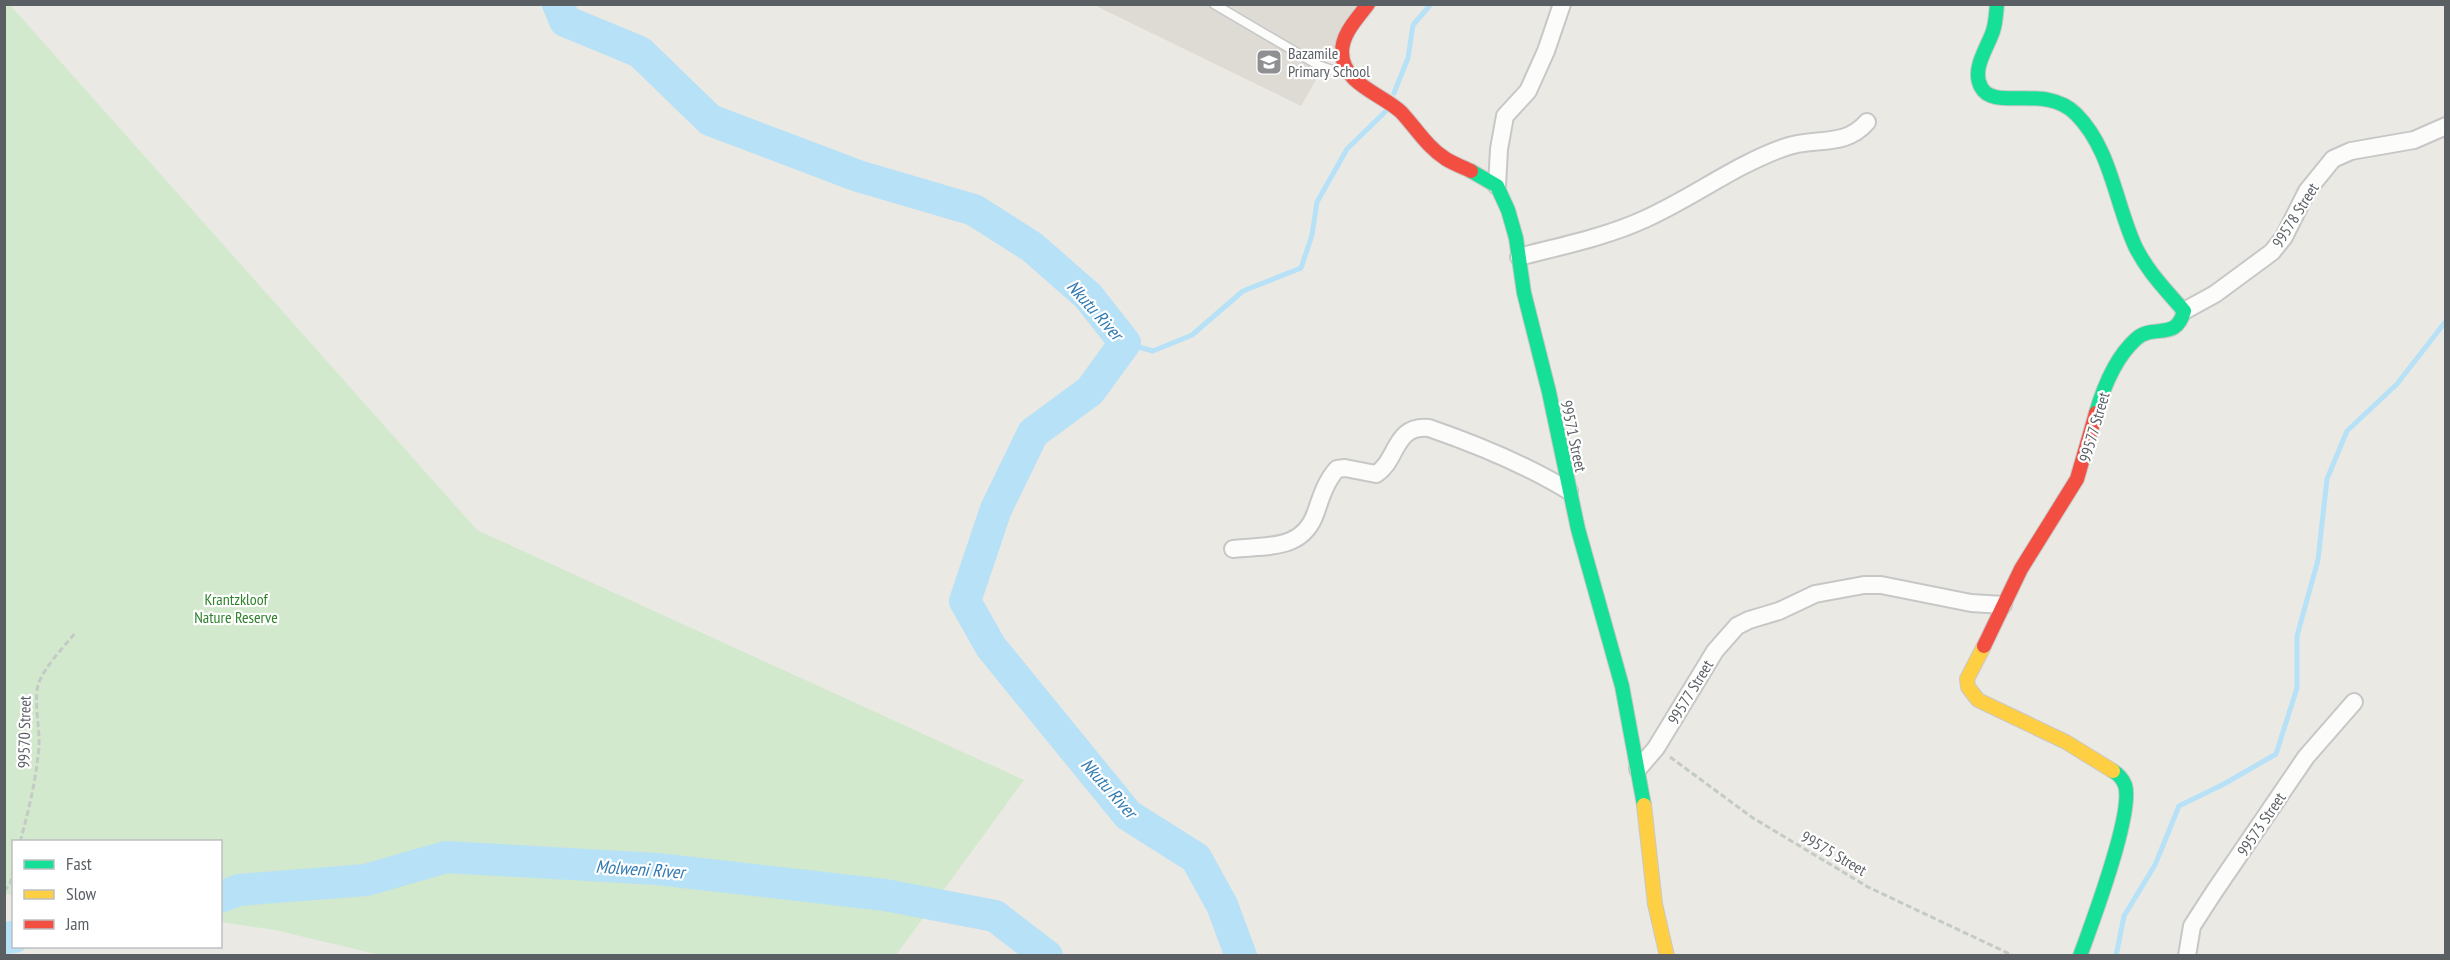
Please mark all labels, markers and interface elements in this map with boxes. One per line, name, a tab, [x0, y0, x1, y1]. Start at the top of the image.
place label: Bazamile Primary School	[1288, 43, 1370, 81]
school or university icon: Bazamile Primary School	[1254, 47, 1284, 77]
street label: 99578 Street	[2267, 178, 2323, 251]
water label: Nkutu River	[1062, 275, 1130, 347]
street label: 99577 Street	[2074, 389, 2114, 464]
street label: 99571 Street	[1557, 398, 1591, 474]
park label: Krantzkloof Nature Reserve	[194, 589, 278, 627]
street label: 99577 Street	[1663, 656, 1717, 728]
street label: 99570 Street	[13, 695, 35, 768]
water label: Nkutu River	[1076, 753, 1144, 825]
street label: 99573 Street	[2232, 788, 2290, 860]
street label: 99575 Street	[1798, 826, 1871, 880]
legend	[12, 840, 222, 948]
text: Fast	[66, 852, 92, 875]
water label: Molweni River	[595, 854, 688, 884]
text: Slow	[66, 882, 97, 905]
text: Jam	[65, 912, 89, 935]

